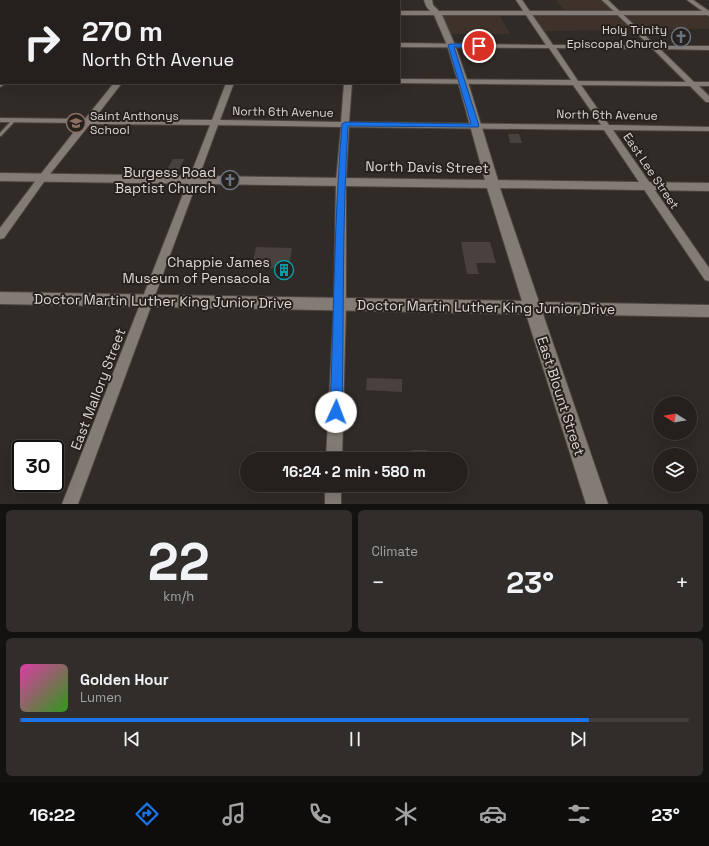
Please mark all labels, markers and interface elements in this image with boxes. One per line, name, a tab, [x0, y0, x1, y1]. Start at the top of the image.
text: 270 m	[82, 13, 163, 49]
icon: right	[16, 16, 68, 68]
place label: Holy Trinity Episcopal Church	[567, 22, 667, 52]
church icon: Holy Trinity Episcopal Church	[670, 26, 692, 48]
pin	[462, 29, 496, 63]
icon: arrive	[468, 35, 490, 57]
text: North 6th Avenue	[82, 48, 234, 71]
street label: North 6th Avenue	[232, 103, 334, 121]
street label: North 6th Avenue	[556, 106, 658, 124]
place label: Saint Anthonys School	[90, 108, 179, 138]
school or university icon: Saint Anthonys School	[65, 112, 87, 134]
street label: East Lee Street	[620, 130, 682, 212]
street label: North Davis Street	[365, 157, 489, 177]
place label: Burgess Road Baptist Church	[115, 163, 216, 197]
church icon: Burgess Road Baptist Church	[219, 169, 241, 191]
place label: Chappie James Museum of Pensacola	[123, 253, 270, 287]
building icon: Chappie James Museum of Pensacola	[273, 259, 295, 281]
street label: Doctor Martin Luther King Junior Drive	[34, 290, 292, 312]
street label: Doctor Martin Luther King Junior Drive	[357, 296, 615, 318]
street label: East Mallory Street	[66, 326, 130, 452]
street label: East Blount Street	[533, 334, 589, 458]
position arrow	[315, 391, 357, 433]
north arrow	[653, 396, 697, 440]
map controls	[653, 396, 697, 492]
speed limit sign: 30	[12, 440, 64, 492]
button: layers	[653, 448, 697, 492]
text: 16:24 · 2 min · 580 m	[282, 462, 426, 481]
text: 22	[148, 529, 210, 595]
text: Climate	[372, 543, 418, 560]
text: 23°	[506, 563, 554, 602]
text: −	[372, 568, 385, 596]
text: +	[675, 568, 689, 596]
text: km/h	[163, 588, 194, 605]
text: Golden Hour	[80, 670, 169, 689]
text: Lumen	[80, 689, 122, 706]
icon: previous	[121, 728, 143, 750]
icon: pause	[344, 728, 366, 750]
icon: next	[567, 728, 589, 750]
icon: directions	[133, 800, 161, 828]
icon: music	[220, 800, 248, 828]
icon: phone	[306, 800, 334, 828]
icon: climate	[392, 800, 420, 828]
icon: car	[479, 800, 507, 828]
icon: filters	[565, 800, 593, 828]
text: 16:22	[29, 803, 75, 826]
text: 23°	[651, 803, 680, 826]

